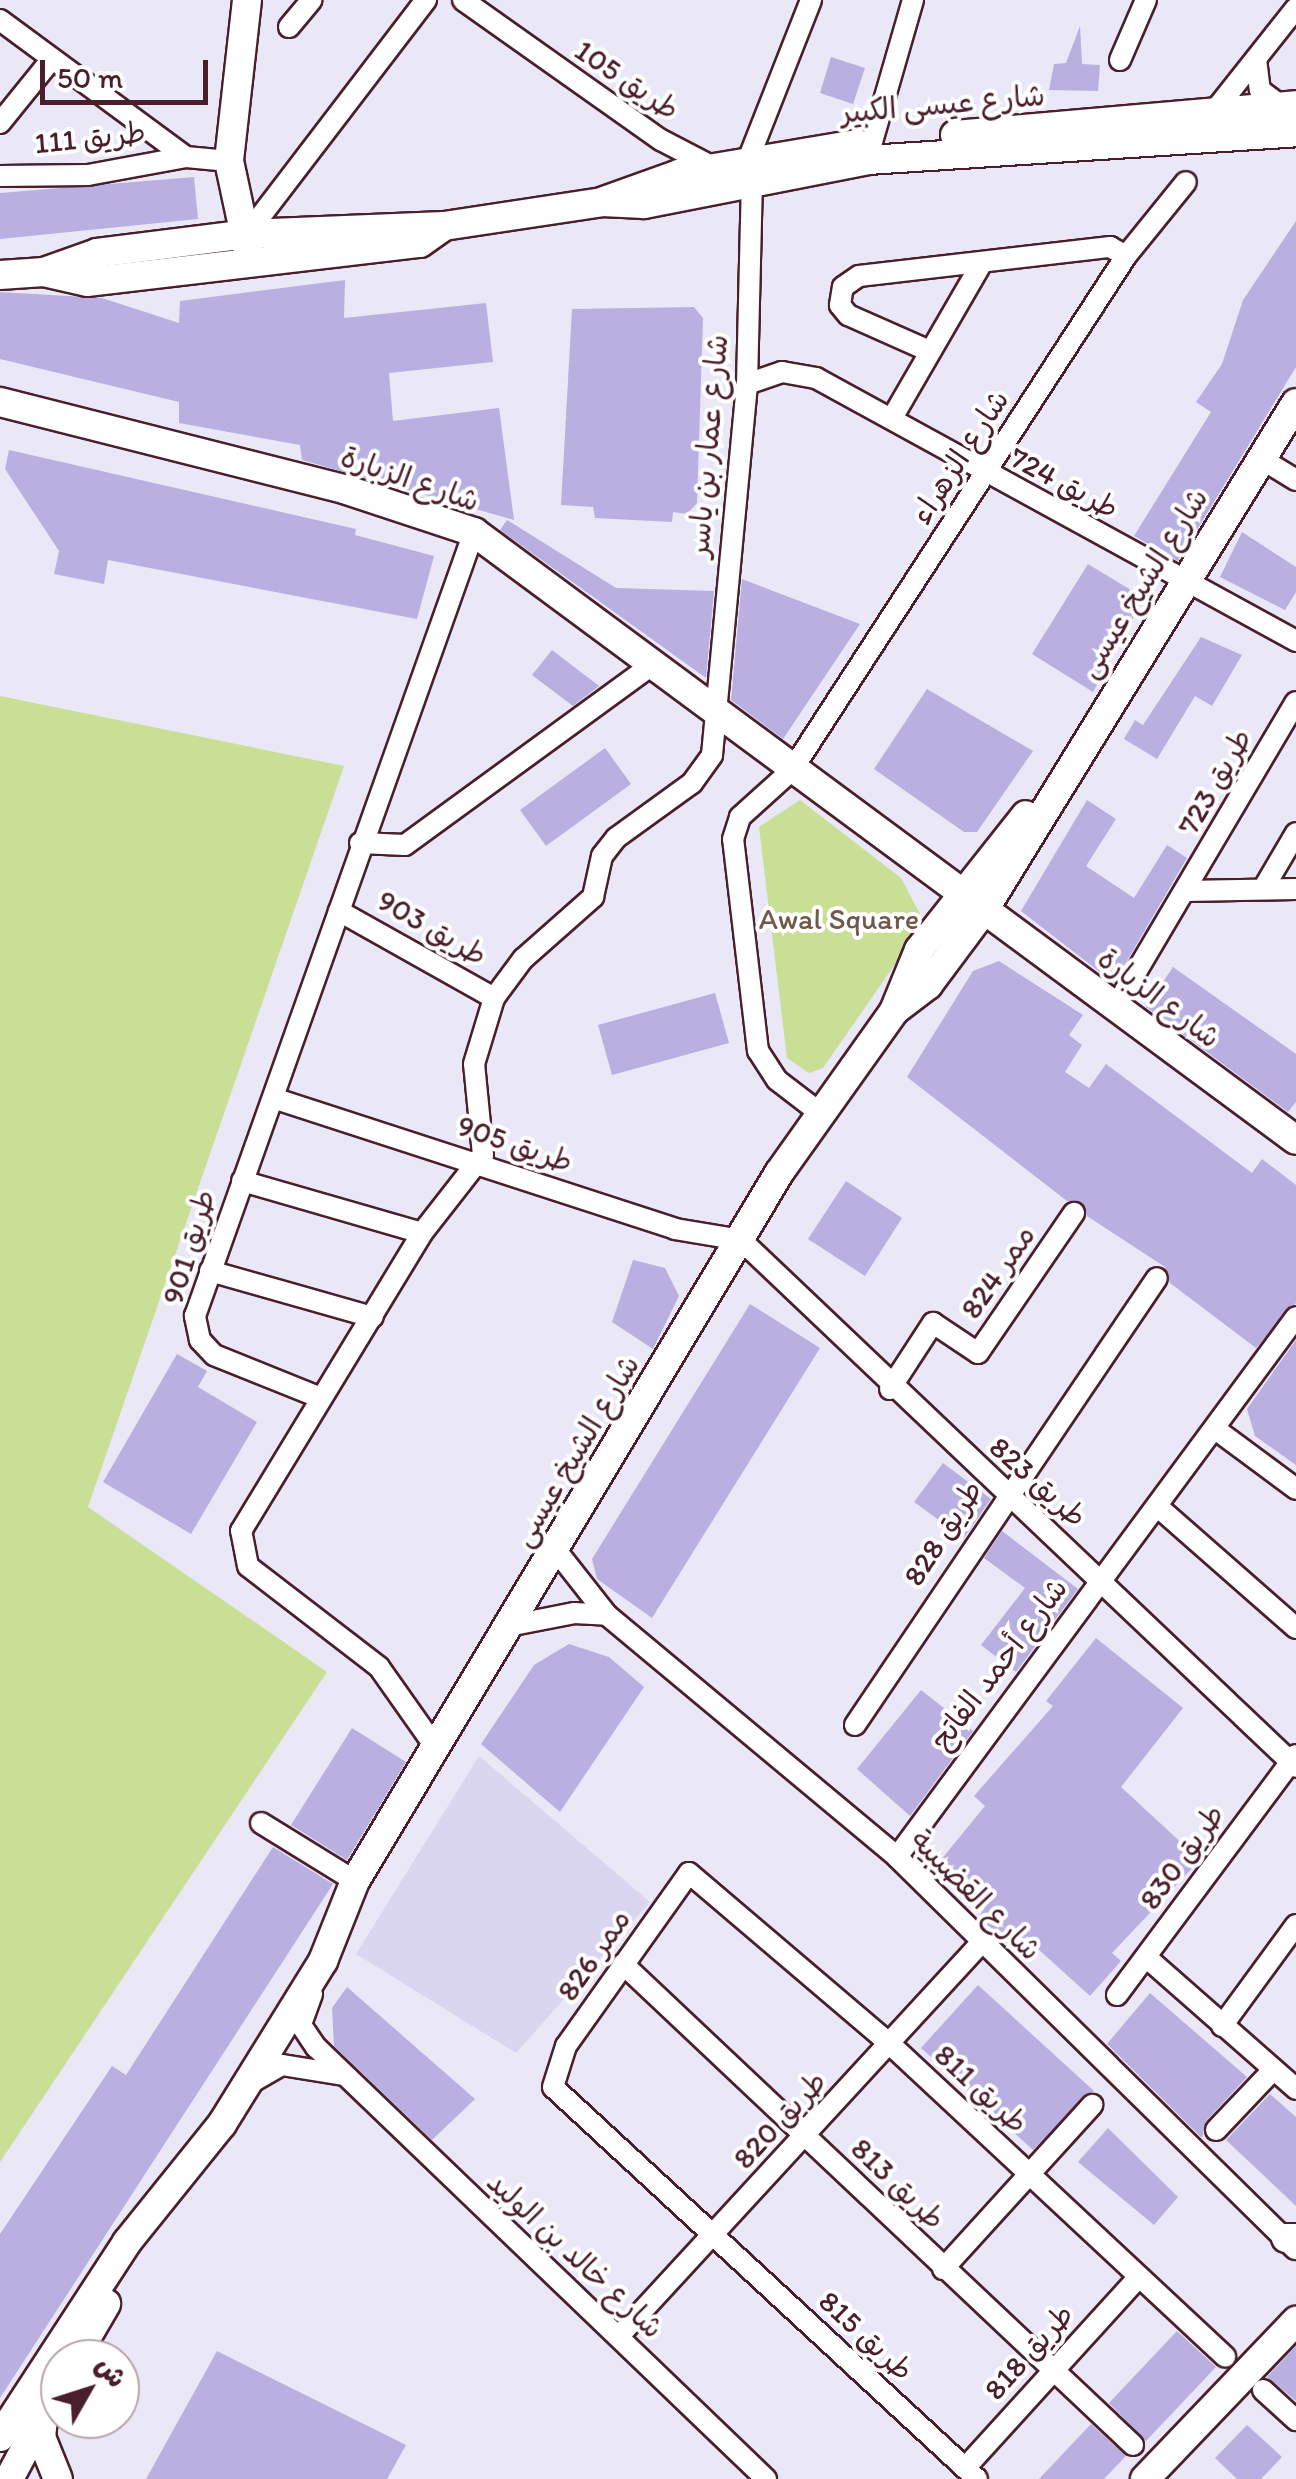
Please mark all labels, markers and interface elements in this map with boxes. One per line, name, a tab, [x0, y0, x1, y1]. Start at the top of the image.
street label: طريق 105	[568, 32, 686, 128]
scale bar	[45, 40, 212, 102]
text: 50 m	[57, 59, 123, 96]
street label: شارع عيسى الكبير	[840, 77, 1046, 131]
street label: طريق 111	[33, 114, 147, 162]
street label: شارع عمار بن ياسر	[680, 333, 736, 559]
street label: شارع الزهراء	[903, 383, 1017, 531]
street label: شارع الزبارة	[336, 439, 484, 519]
street label: طريق 724	[1003, 439, 1125, 527]
street label: شارع الشيخ عيسى	[1070, 481, 1216, 685]
street label: طريق 723	[1170, 722, 1260, 842]
street label: طريق 903	[371, 882, 493, 974]
park label: Awal Square	[759, 901, 919, 937]
street label: شارع الزبارة	[1091, 940, 1227, 1056]
street label: طريق 905	[453, 1108, 577, 1180]
street label: طريق 901	[155, 1185, 223, 1309]
street label: ممر 824	[953, 1218, 1043, 1326]
street label: شارع الشيخ عيسى	[505, 1349, 647, 1553]
street label: طريق 823	[982, 1429, 1094, 1535]
street label: طريق 828	[896, 1474, 990, 1592]
street label: شارع أحمد الفاتح	[923, 1571, 1075, 1757]
street label: طريق 830	[1132, 1797, 1232, 1917]
street label: شارع القضيبية	[903, 1822, 1049, 1968]
street label: ممر 826	[550, 1902, 638, 2008]
street label: طريق 811	[927, 2037, 1035, 2141]
street label: طريق 820	[726, 2064, 834, 2176]
street label: طريق 813	[844, 2131, 952, 2237]
street label: شارع خالد بن الوليد	[479, 2164, 671, 2346]
street label: طريق 815	[811, 2283, 921, 2389]
street label: طريق 818	[977, 2297, 1081, 2407]
north arrow	[40, 2339, 140, 2439]
text: ش	[89, 2349, 135, 2394]

